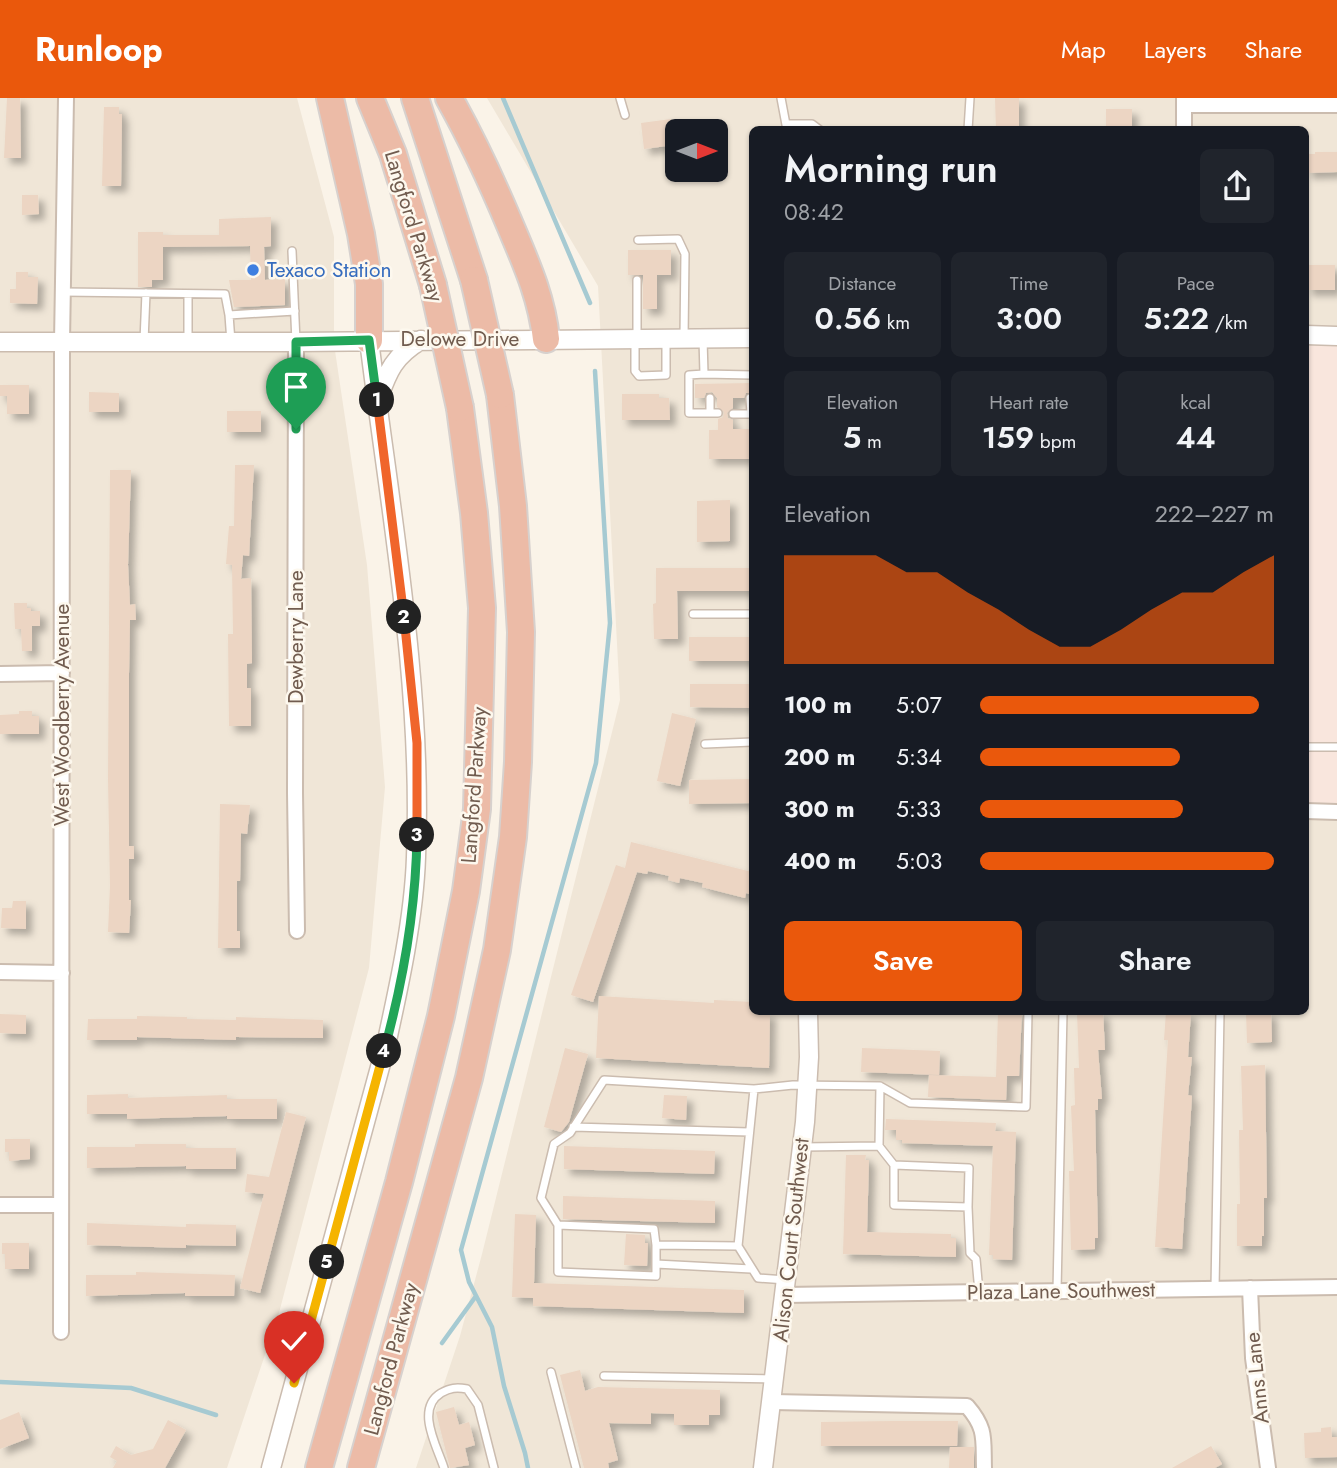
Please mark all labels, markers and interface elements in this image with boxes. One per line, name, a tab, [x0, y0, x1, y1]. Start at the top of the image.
text: Runloop	[35, 26, 163, 73]
text: Map	[1061, 32, 1106, 67]
text: Layers	[1144, 32, 1206, 67]
text: Share	[1244, 32, 1302, 67]
north arrow	[665, 119, 728, 182]
map controls	[665, 119, 728, 182]
text: Morning run	[784, 141, 998, 196]
street label: Langford Parkway	[377, 147, 451, 306]
button: share	[1200, 149, 1274, 223]
text: 08:42	[784, 195, 844, 229]
place label: Texaco Station	[267, 255, 392, 285]
marker: Texaco Station	[245, 262, 261, 278]
text: Distance	[828, 270, 896, 297]
text: Time	[1010, 270, 1048, 297]
text: Pace	[1177, 270, 1215, 297]
text: 0.56	[815, 297, 881, 340]
text: 3:00	[996, 297, 1062, 340]
text: 5:22	[1143, 297, 1209, 340]
text: km	[881, 309, 910, 336]
text: /km	[1209, 309, 1248, 336]
street label: Delowe Drive	[401, 324, 520, 354]
pin	[266, 357, 326, 429]
icon: arrive	[277, 368, 315, 406]
pin: 1	[360, 382, 394, 418]
text: 1	[372, 386, 381, 413]
text: Elevation	[826, 389, 898, 416]
text: Heart rate	[989, 389, 1069, 416]
text: kcal	[1180, 389, 1211, 416]
text: 5	[843, 416, 861, 459]
text: 159	[982, 416, 1034, 459]
text: 44	[1176, 416, 1216, 459]
text: m	[861, 428, 882, 455]
text: bpm	[1034, 428, 1076, 455]
text: Elevation	[784, 497, 871, 531]
text: 222–227 m	[1155, 497, 1274, 531]
street label: Dewberry Lane	[281, 570, 311, 704]
pin: 2	[386, 600, 422, 634]
text: 2	[397, 603, 410, 630]
street label: West Woodberry Avenue	[47, 604, 77, 826]
text: 100 m	[784, 688, 852, 722]
text: 5:07	[896, 688, 942, 722]
street label: Langford Parkway	[454, 705, 494, 864]
text: 200 m	[784, 740, 855, 774]
text: 5:34	[896, 740, 942, 774]
text: 300 m	[784, 792, 855, 826]
text: 5:33	[896, 792, 941, 826]
pin: 3	[400, 818, 434, 852]
text: 3	[411, 821, 422, 848]
text: 400 m	[784, 844, 856, 878]
text: 5:03	[896, 844, 942, 878]
button: Save	[784, 921, 1022, 1001]
button: Share	[1036, 921, 1274, 1001]
pin: 4	[366, 1034, 402, 1068]
text: 4	[377, 1037, 390, 1064]
street label: Alison Court Southwest	[765, 1136, 817, 1344]
pin: 5	[310, 1244, 344, 1280]
text: 5	[320, 1248, 333, 1275]
street label: Plaza Lane Southwest	[967, 1274, 1155, 1308]
street label: Langford Parkway	[356, 1279, 426, 1439]
pin	[264, 1311, 324, 1383]
icon: check	[275, 1322, 313, 1360]
street label: Anns Lane	[1237, 1330, 1277, 1425]

